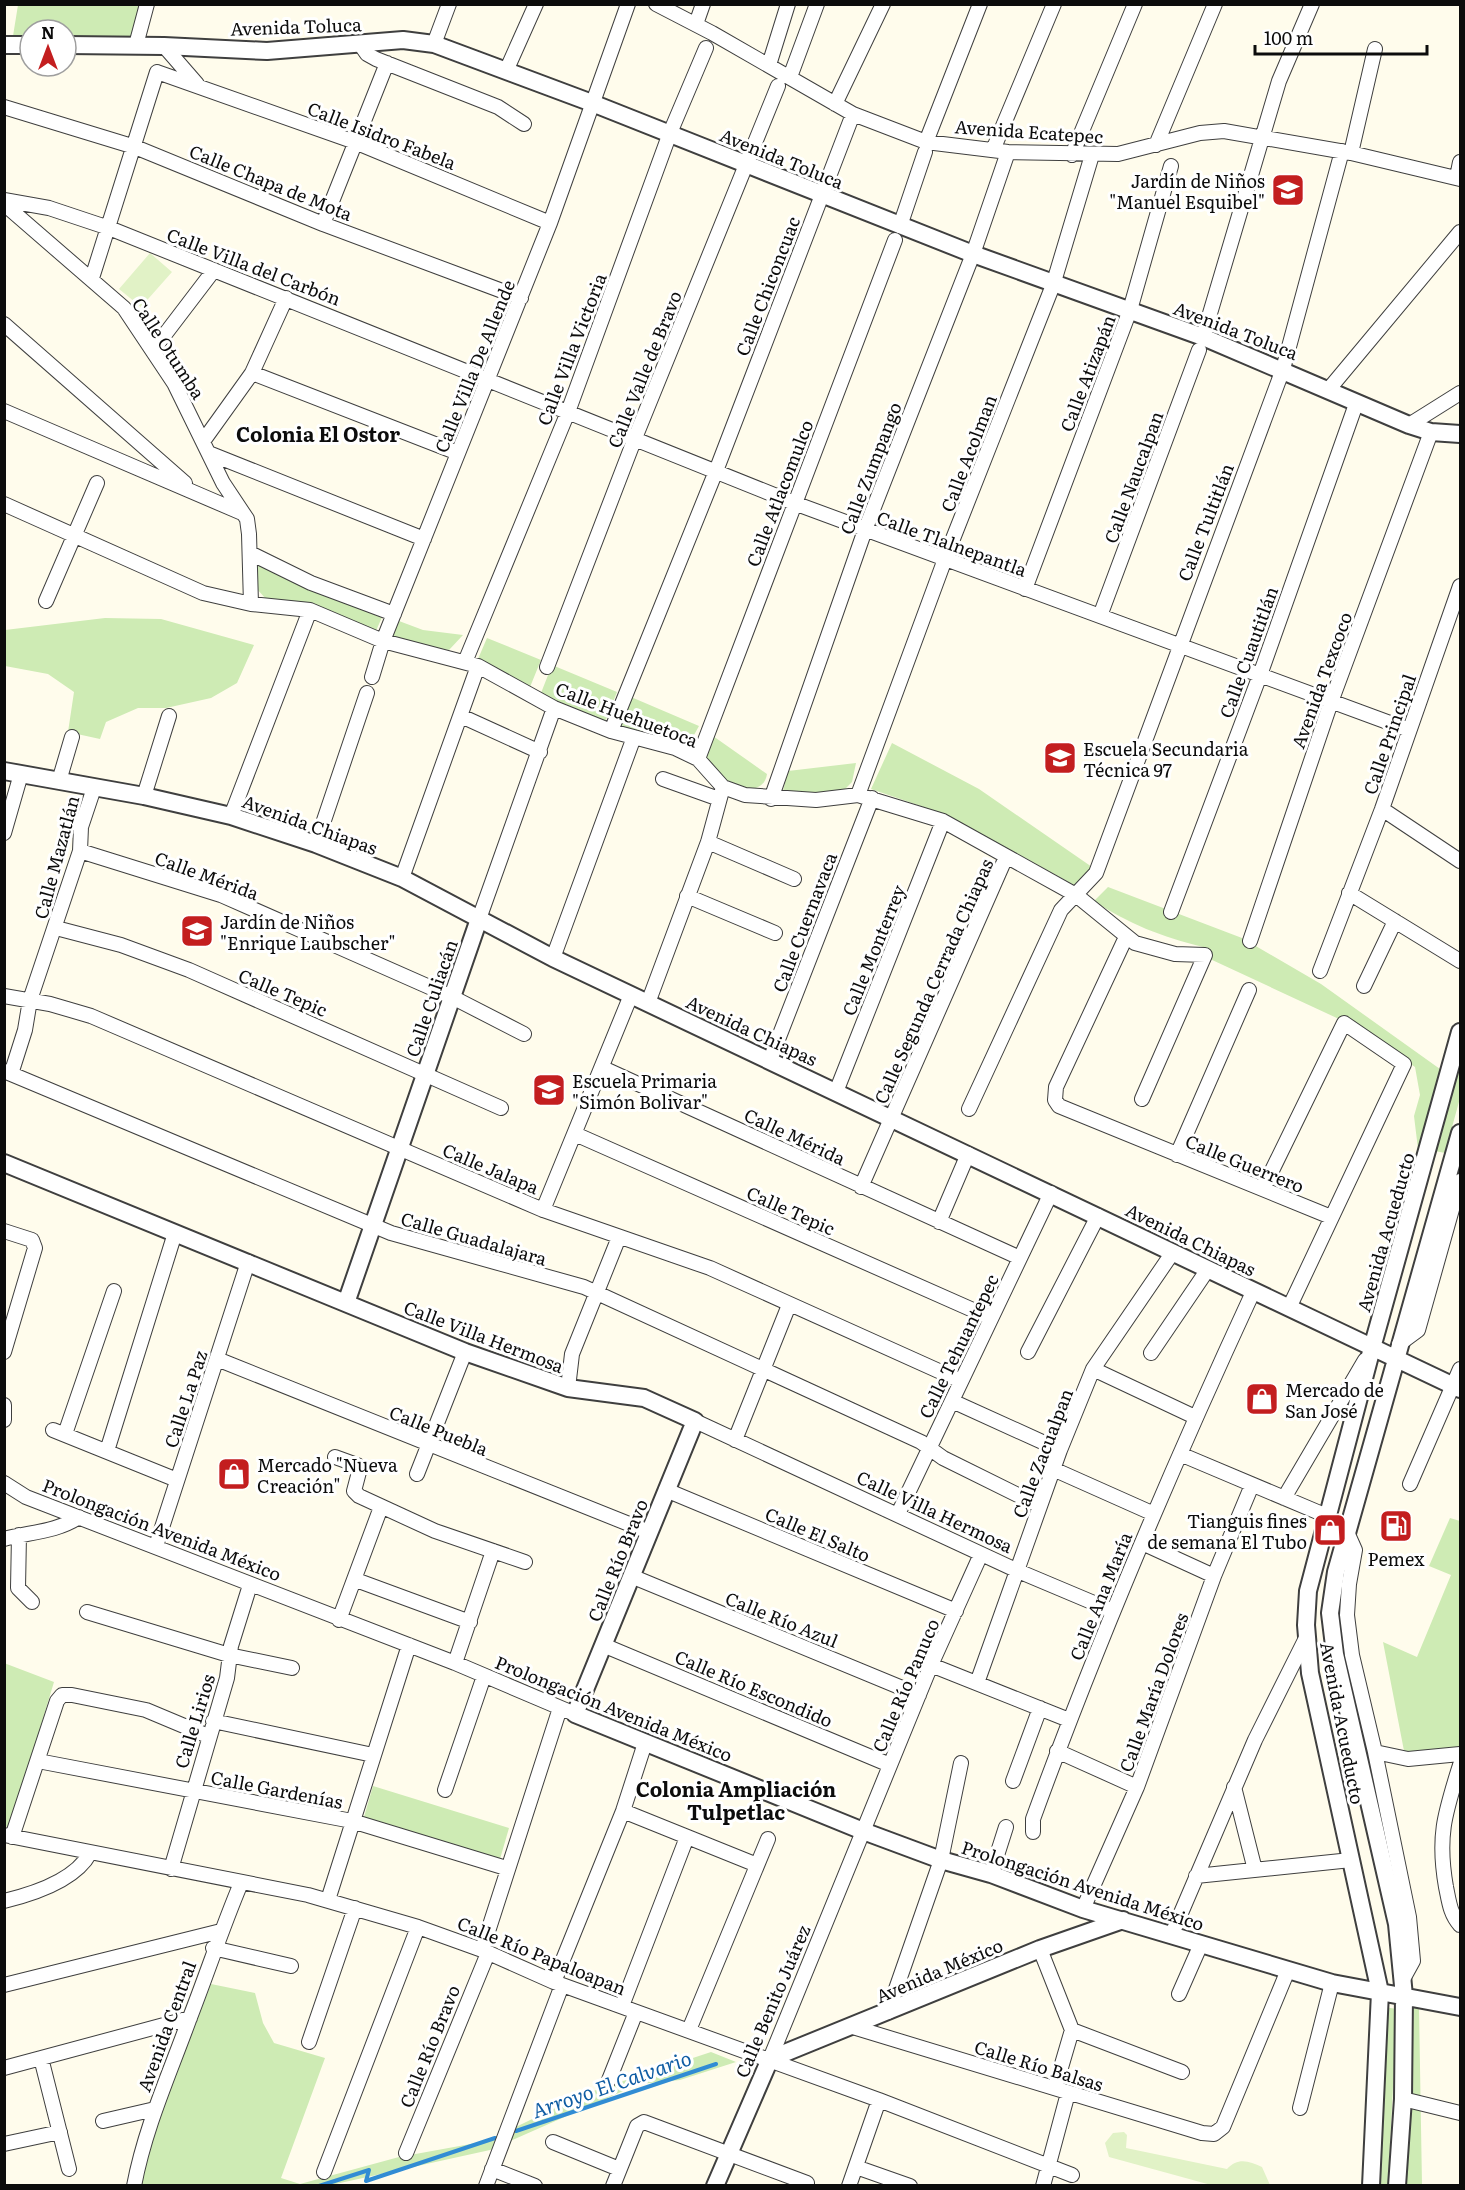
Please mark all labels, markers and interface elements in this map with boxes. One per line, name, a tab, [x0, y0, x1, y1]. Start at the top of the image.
street label: Avenida Toluca	[230, 10, 362, 42]
north arrow	[18, 18, 78, 78]
scale bar	[1255, 18, 1428, 56]
text: N	[41, 20, 55, 44]
text: 100 m	[1264, 24, 1313, 51]
street label: Calle Isidro Fabela	[304, 94, 460, 176]
street label: Avenida Ecatepec	[954, 112, 1104, 150]
street label: Avenida Toluca	[716, 121, 848, 195]
street label: Calle Chapa de Mota	[185, 137, 357, 227]
place label: Jardín de Niños "Manuel Esquibel"	[1109, 167, 1265, 215]
school or university icon: Jardín de Niños "Manuel Esquibel"	[1270, 172, 1306, 208]
street label: Calle Chiconcuac	[728, 212, 806, 360]
street label: Calle Villa del Carbón	[163, 220, 345, 312]
street label: Calle Villa Victoria	[530, 269, 613, 429]
street label: Calle Villa De Allende	[427, 276, 521, 456]
street label: Calle Valle de Bravo	[600, 286, 688, 452]
street label: Calle Otumba	[126, 292, 212, 405]
street label: Avenida Toluca	[1170, 294, 1302, 366]
street label: Calle Atizapán	[1052, 310, 1122, 435]
street label: Calle Acolman	[933, 390, 1003, 516]
street label: Calle Zumpango	[832, 398, 908, 538]
street label: Calle Naucalpan	[1097, 407, 1169, 547]
street label: Calle Atlacomulco	[739, 416, 819, 570]
district label: Colonia El Ostor	[236, 418, 400, 448]
street label: Calle Tultitlán	[1170, 459, 1240, 585]
street label: Calle Tlalnepantla	[873, 503, 1031, 583]
street label: Calle Cuautitlán	[1212, 582, 1284, 722]
street label: Avenida Texcoco	[1284, 608, 1358, 752]
street label: Calle Principal	[1356, 670, 1422, 798]
street label: Calle Huehuetoca	[552, 674, 702, 754]
place label: Escuela Secundaria Técnica 97	[1083, 735, 1249, 783]
school or university icon: Escuela Secundaria Técnica 97	[1042, 740, 1078, 776]
street label: Avenida Chiapas	[239, 787, 381, 861]
street label: Calle Mazatlán	[27, 792, 85, 922]
street label: Calle Mérida	[151, 844, 263, 906]
street label: Calle Cuernavaca	[765, 848, 843, 996]
street label: Calle Segunda Cerrada Chiapas	[867, 854, 999, 1108]
street label: Calle Monterrey	[834, 880, 912, 1019]
place label: Jardín de Niños "Enrique Laubscher"	[220, 908, 395, 956]
school or university icon: Jardín de Niños "Enrique Laubscher"	[179, 913, 215, 949]
street label: Calle Culiacán	[398, 936, 464, 1060]
street label: Calle Tepic	[234, 961, 332, 1023]
street label: Avenida Chiapas	[682, 988, 822, 1072]
place label: Escuela Primaria "Simón Bolivar"	[572, 1067, 717, 1115]
school or university icon: Escuela Primaria "Simón Bolivar"	[531, 1072, 567, 1108]
street label: Calle Mérida	[740, 1101, 850, 1171]
street label: Calle Guerrero	[1182, 1127, 1308, 1199]
street label: Calle Jalapa	[439, 1136, 544, 1201]
street label: Avenida Acueducto	[1349, 1149, 1421, 1315]
street label: Calle Tepic	[742, 1179, 840, 1241]
street label: Avenida Chiapas	[1121, 1196, 1261, 1282]
street label: Calle Guadalajara	[398, 1204, 550, 1272]
street label: Calle Tehuantepec	[911, 1269, 1005, 1423]
street label: Calle Villa Hermosa	[400, 1293, 568, 1379]
street label: Calle La Paz	[157, 1347, 214, 1451]
place label: Mercado de San José	[1285, 1376, 1384, 1424]
shop icon: Mercado de San José	[1244, 1381, 1280, 1417]
street label: Calle Zacualpan	[1005, 1384, 1079, 1522]
street label: Calle Puebla	[386, 1398, 493, 1462]
place label: Mercado "Nueva Creación"	[257, 1451, 398, 1499]
shop icon: Mercado "Nueva Creación"	[216, 1456, 252, 1492]
street label: Calle Villa Hermosa	[853, 1463, 1018, 1559]
street label: Prolongación Avenida México	[39, 1471, 285, 1587]
street label: Calle Río Bravo	[580, 1495, 654, 1625]
street label: Calle El Salto	[761, 1500, 875, 1568]
place label: Tianguis fines de semana El Tubo	[1147, 1507, 1307, 1555]
fuel station icon: Pemex	[1378, 1508, 1414, 1544]
shop icon: Tianguis fines de semana El Tubo	[1312, 1512, 1348, 1548]
street label: Calle Ana María	[1062, 1527, 1138, 1664]
place label: Pemex	[1368, 1545, 1425, 1572]
street label: Calle Río Azul	[722, 1584, 842, 1654]
street label: Calle María Dolores	[1112, 1609, 1194, 1775]
street label: Calle Río Panuco	[865, 1614, 945, 1756]
street label: Avenida Acueducto	[1314, 1639, 1372, 1807]
street label: Calle Río Escondido	[671, 1643, 837, 1733]
street label: Prolongación Avenida México	[491, 1648, 737, 1768]
street label: Calle Lirios	[167, 1671, 221, 1771]
street label: Calle Gardenías	[209, 1763, 345, 1815]
district label: Colonia Ampliación Tulpetlac	[636, 1773, 836, 1826]
street label: Prolongación Avenida México	[958, 1833, 1208, 1937]
street label: Calle Río Papaloapan	[454, 1909, 630, 2001]
street label: Calle Benito Juárez	[728, 1920, 816, 2082]
street label: Avenida México	[871, 1931, 1007, 2009]
street label: Avenida Central	[130, 1957, 202, 2095]
street label: Calle Río Bravo	[392, 1981, 466, 2111]
street label: Calle Río Balsas	[971, 2033, 1107, 2097]
water label: Arroyo El Calvario	[527, 2042, 695, 2124]

